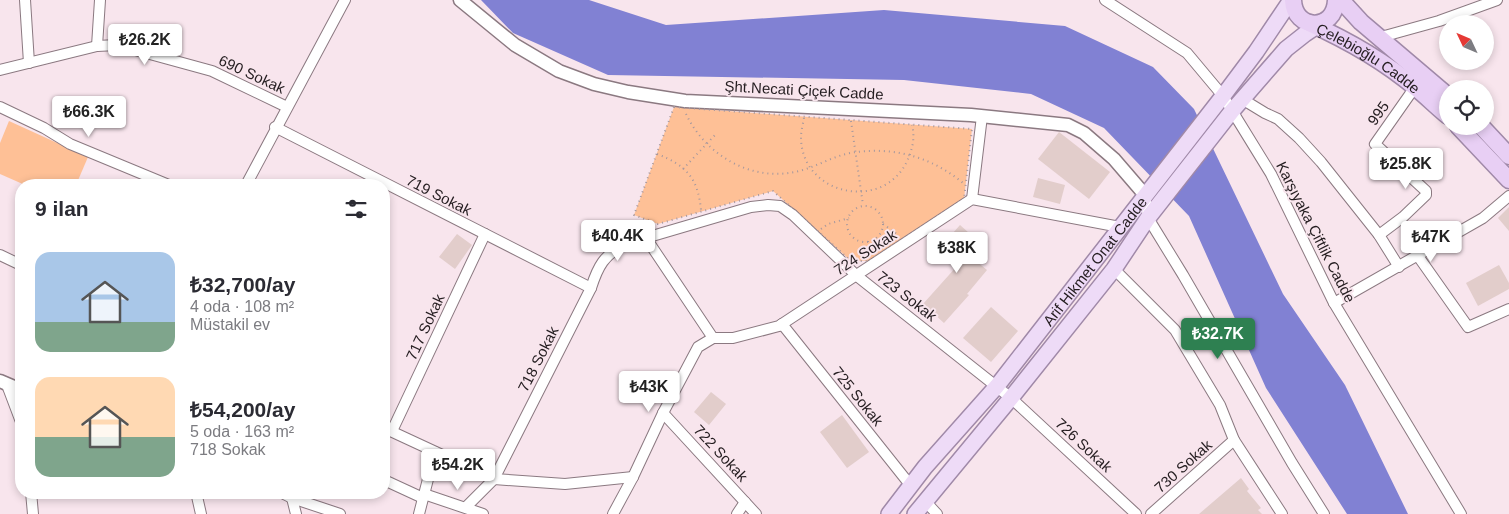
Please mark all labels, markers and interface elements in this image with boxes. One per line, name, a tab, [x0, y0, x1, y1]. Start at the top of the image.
north arrow	[1439, 15, 1494, 70]
map controls	[1439, 15, 1494, 135]
street label: Çelebioğlu Cadde	[1314, 19, 1424, 96]
pin: ₺26.2K	[104, 23, 186, 66]
text: ₺26.2K	[119, 31, 171, 48]
street label: 690 Sokak	[216, 51, 288, 97]
street label: Şht.Necati Çiçek Cadde	[724, 77, 884, 103]
button: locate	[1439, 80, 1494, 135]
pin: ₺66.3K	[48, 96, 130, 138]
street label: 995	[1364, 98, 1392, 128]
text: ₺66.3K	[63, 103, 115, 120]
pin: ₺25.8K	[1365, 148, 1447, 190]
text: ₺25.8K	[1380, 155, 1432, 172]
street label: Karşıyaka Çiftlik Cadde	[1273, 159, 1359, 305]
street label: 719 Sokak	[404, 171, 475, 219]
street label: Arif Hikmet Onat Cadde	[1039, 193, 1150, 329]
icon: filters	[342, 195, 370, 223]
text: 9 ilan	[35, 197, 89, 220]
pin: ₺40.4K	[577, 220, 659, 262]
pin: ₺47K	[1401, 220, 1461, 263]
street label: 724 Sokak	[831, 225, 900, 278]
text: ₺40.4K	[592, 227, 644, 244]
text: ₺47K	[1412, 228, 1450, 245]
pin: ₺38K	[927, 232, 987, 274]
text: ₺38K	[938, 239, 976, 256]
street label: 723 Sokak	[874, 267, 941, 325]
icon: home	[75, 272, 135, 332]
text: ₺32,700/ay	[190, 273, 295, 296]
street label: 717 Sokak	[402, 291, 448, 363]
text: 4 oda · 108 m²	[190, 298, 294, 315]
text: Müstakil ev	[190, 316, 270, 333]
pin: ₺32.7K	[1177, 318, 1259, 360]
street label: 718 Sokak	[514, 323, 562, 394]
text: ₺32.7K	[1192, 325, 1244, 342]
street label: 725 Sokak	[829, 363, 887, 429]
pin: ₺43K	[619, 370, 679, 413]
text: ₺43K	[630, 378, 668, 395]
icon: home	[75, 397, 135, 457]
text: ₺54,200/ay	[190, 398, 295, 421]
street label: 726 Sokak	[1052, 415, 1116, 476]
street label: 722 Sokak	[691, 421, 752, 485]
text: 5 oda · 163 m²	[190, 423, 294, 440]
street label: 730 Sokak	[1151, 436, 1215, 496]
text: 718 Sokak	[190, 441, 266, 458]
pin: ₺54.2K	[417, 448, 499, 491]
text: ₺54.2K	[432, 456, 484, 473]

